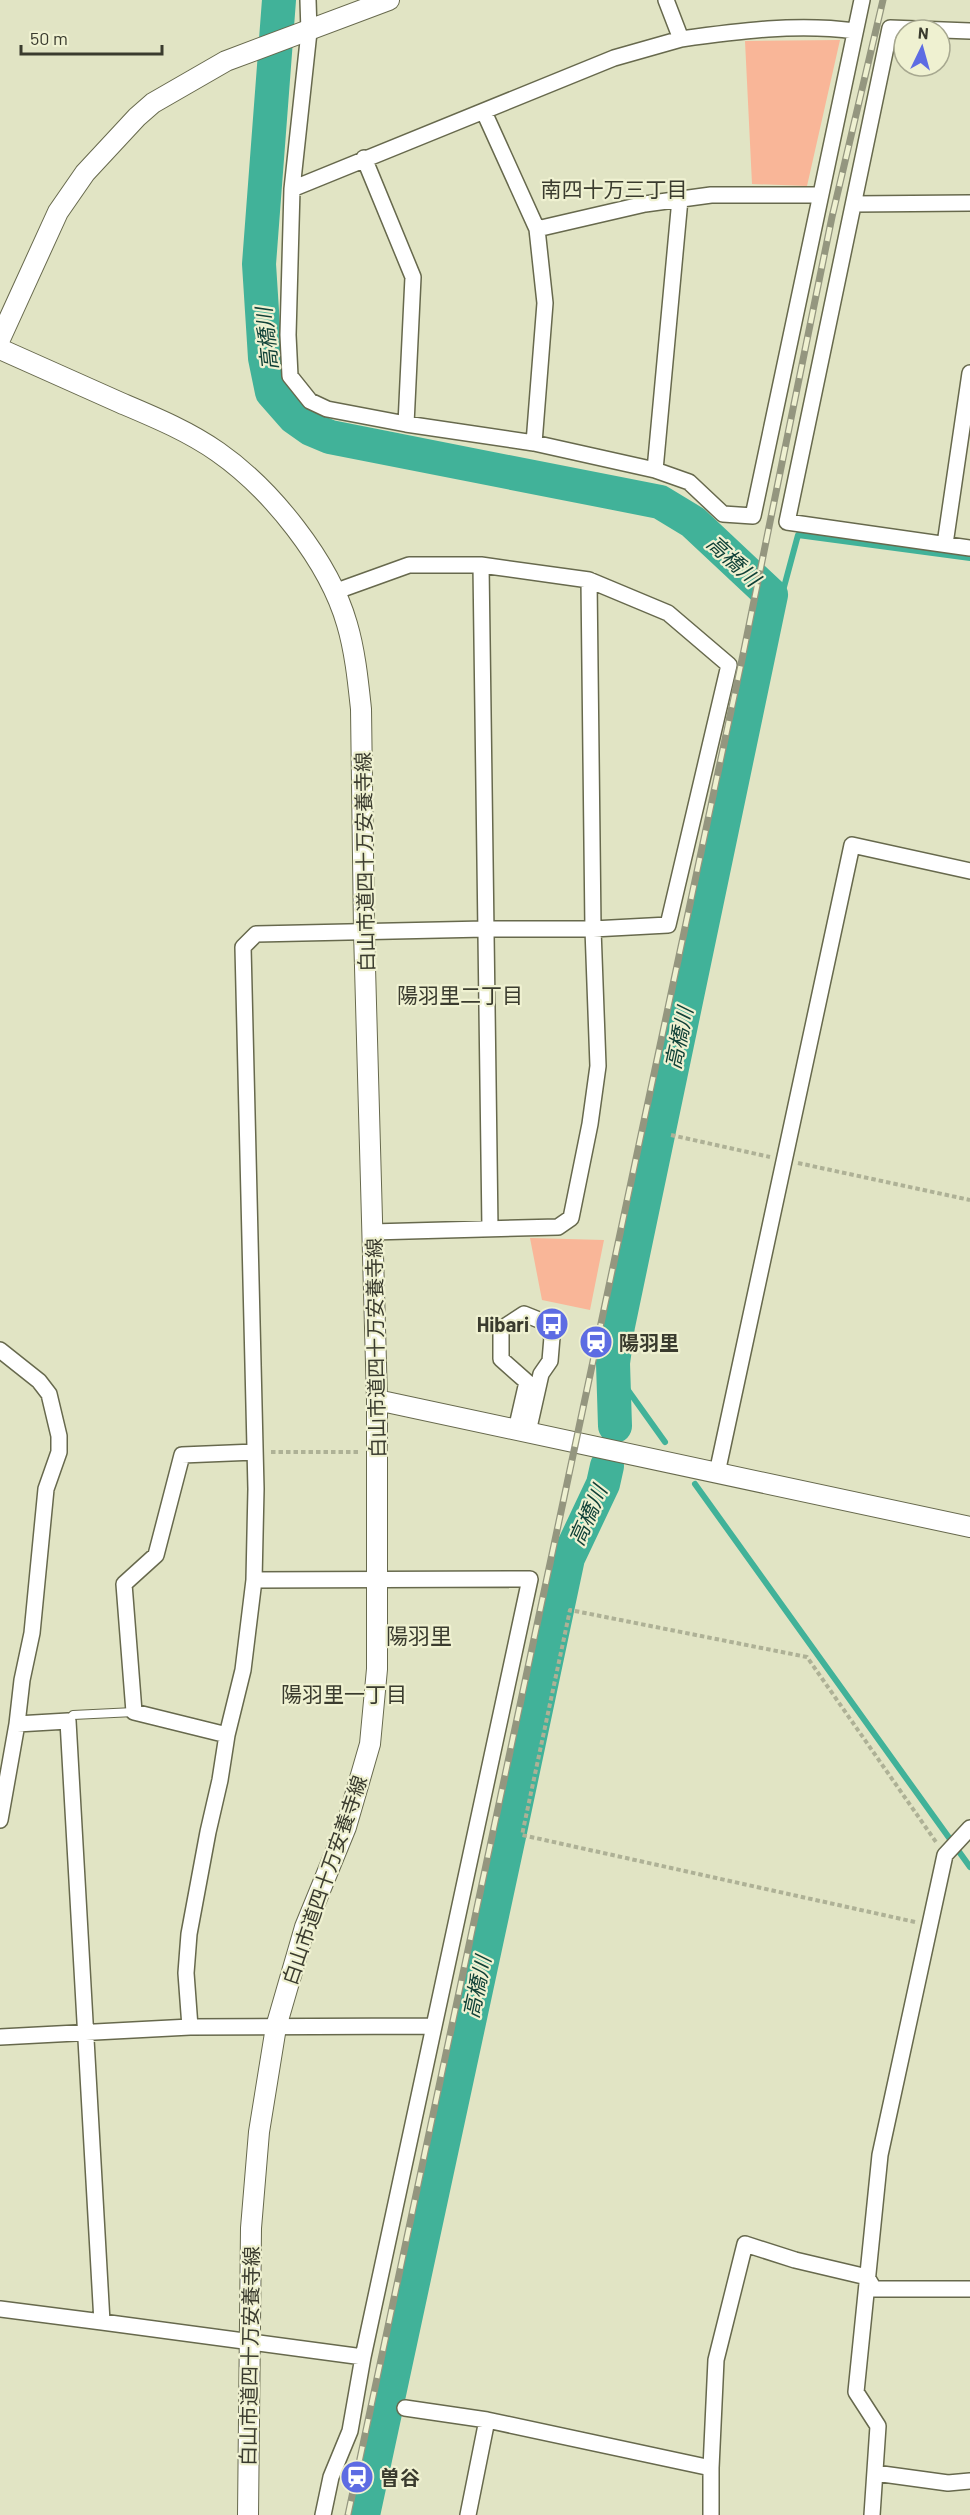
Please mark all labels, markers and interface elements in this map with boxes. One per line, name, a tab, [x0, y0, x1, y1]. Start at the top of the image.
scale bar	[21, 18, 162, 56]
north arrow	[892, 18, 952, 78]
text: N	[917, 23, 929, 42]
text: 50 m	[30, 27, 68, 49]
district label: 南四十万三丁目	[541, 176, 688, 201]
water label: 高橋川	[250, 304, 282, 372]
water label: 高橋川	[702, 529, 767, 592]
street label: 白山市道四十万安養寺線	[350, 752, 378, 972]
district label: 陽羽里二丁目	[397, 982, 523, 1007]
water label: 高橋川	[659, 1003, 697, 1071]
street label: 白山市道四十万安養寺線	[361, 1238, 389, 1458]
bus stop icon: Hibari	[534, 1306, 570, 1342]
place label: Hibari	[477, 1312, 529, 1336]
station icon: 陽羽里	[578, 1324, 614, 1360]
place label: 陽羽里	[619, 1330, 679, 1354]
water label: 高橋川	[563, 1479, 612, 1549]
district label: 陽羽里	[386, 1622, 452, 1648]
district label: 陽羽里一丁目	[281, 1681, 407, 1706]
street label: 白山市道四十万安養寺線	[277, 1772, 371, 1988]
water label: 高橋川	[457, 1952, 495, 2020]
street label: 白山市道四十万安養寺線	[235, 2246, 263, 2466]
station icon: 曽谷	[339, 2459, 375, 2495]
place label: 曽谷	[380, 2465, 420, 2489]

